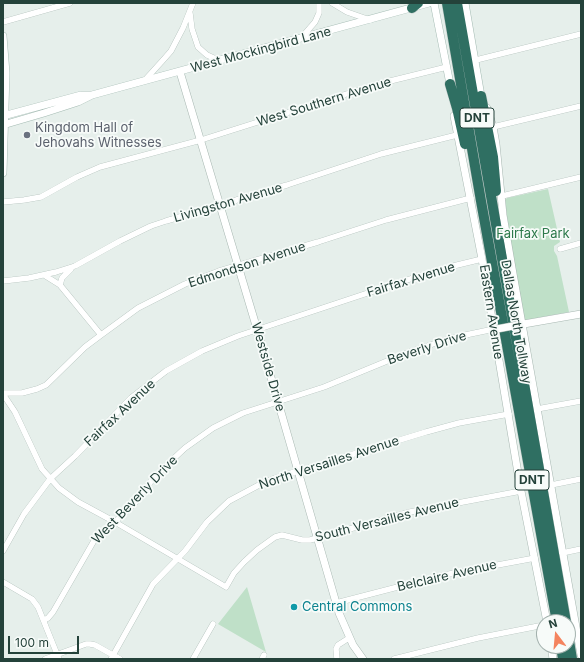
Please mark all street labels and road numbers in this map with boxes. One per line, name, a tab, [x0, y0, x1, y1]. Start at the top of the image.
street label: West Mockingbird Lane	[189, 24, 333, 76]
street label: West Southern Avenue	[255, 74, 393, 130]
road number: DNT	[460, 108, 494, 128]
street label: Livingston Avenue	[172, 180, 284, 226]
street label: Edmondson Avenue	[186, 239, 308, 291]
street label: Fairfax Avenue	[365, 259, 457, 301]
street label: Dallas North Tollway	[497, 259, 535, 385]
street label: Eastern Avenue	[476, 263, 506, 361]
street label: Westside Drive	[248, 321, 288, 413]
street label: Beverly Drive	[386, 328, 468, 368]
street label: Fairfax Avenue	[81, 376, 159, 450]
street label: North Versailles Avenue	[257, 433, 401, 493]
street label: West Beverly Drive	[89, 453, 181, 547]
road number: DNT	[515, 470, 549, 490]
street label: South Versailles Avenue	[314, 495, 460, 545]
street label: Belclaire Avenue	[396, 557, 498, 595]

